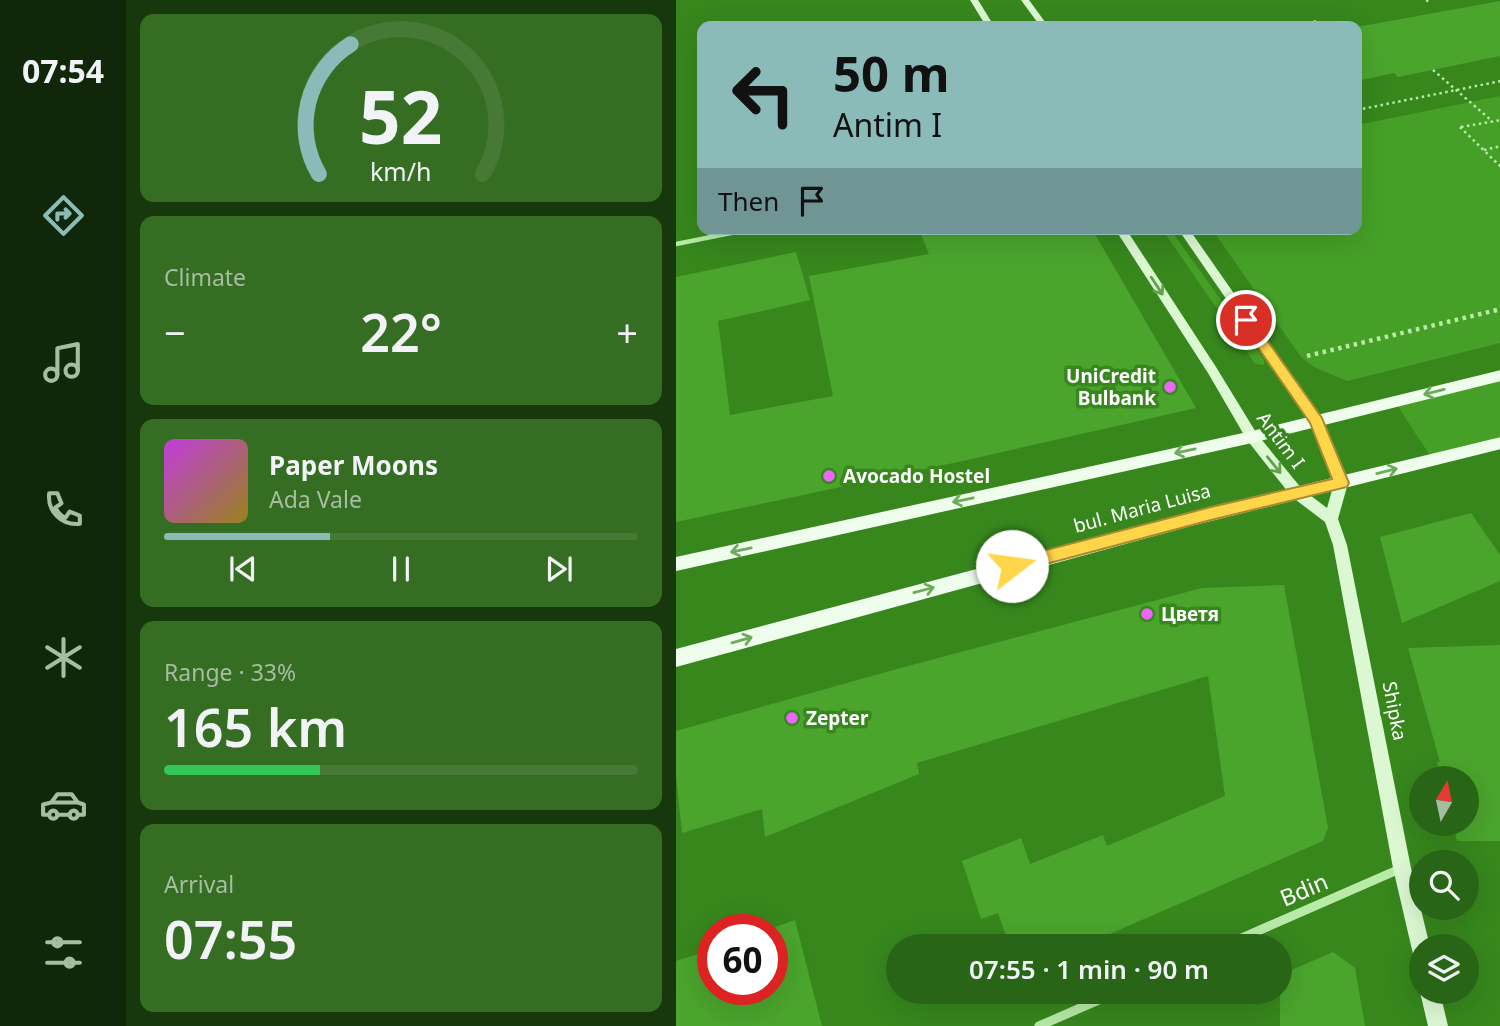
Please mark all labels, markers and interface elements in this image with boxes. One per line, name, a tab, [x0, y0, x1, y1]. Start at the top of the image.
text: 50 m	[833, 40, 950, 106]
text: 07:54	[22, 49, 104, 92]
icon: left	[718, 49, 809, 140]
text: 52	[359, 67, 443, 166]
text: Antim I	[833, 103, 942, 146]
text: km/h	[370, 154, 432, 188]
icon: arrive	[793, 182, 831, 220]
text: Then	[718, 183, 779, 219]
icon: directions	[39, 191, 88, 240]
text: Climate	[164, 261, 246, 293]
one-way arrow	[1151, 276, 1165, 296]
pin	[1216, 290, 1276, 350]
text: 22°	[360, 296, 442, 367]
icon: arrive	[1227, 301, 1265, 339]
text: −	[164, 306, 186, 358]
text: +	[616, 306, 638, 358]
icon: music	[39, 338, 88, 387]
place label: UniCredit Bulbank	[1066, 363, 1156, 411]
marker: UniCredit Bulbank	[1162, 379, 1178, 395]
one-way arrow	[1423, 386, 1446, 399]
street label: Antim I	[1251, 406, 1311, 474]
one-way arrow	[1174, 445, 1197, 459]
text: Paper Moons	[269, 447, 438, 483]
one-way arrow	[1267, 456, 1282, 474]
place label: Avocado Hostel	[843, 463, 990, 489]
one-way arrow	[1375, 464, 1398, 477]
marker: Avocado Hostel	[821, 468, 837, 484]
street label: bul. Maria Luisa	[1071, 477, 1213, 539]
text: Ada Vale	[269, 483, 362, 515]
icon: phone	[39, 485, 88, 534]
one-way arrow	[952, 494, 975, 508]
position arrow	[975, 529, 1049, 603]
one-way arrow	[730, 543, 753, 557]
icon: previous	[224, 550, 262, 588]
icon: pause	[382, 550, 420, 588]
icon: next	[540, 550, 578, 588]
one-way arrow	[913, 582, 935, 595]
place label: Цветя	[1161, 601, 1219, 627]
marker: Цветя	[1139, 606, 1155, 622]
one-way arrow	[731, 632, 753, 645]
icon: climate	[39, 633, 88, 682]
text: Range · 33%	[164, 656, 296, 688]
street label: Shipka	[1377, 679, 1413, 743]
text: 165 km	[164, 691, 347, 762]
place label: Zepter	[806, 705, 869, 731]
marker: Zepter	[784, 710, 800, 726]
north arrow	[1409, 766, 1479, 836]
map controls	[1409, 766, 1479, 1004]
icon: car	[39, 780, 88, 829]
button: search	[1409, 850, 1479, 920]
street label: Bdin	[1275, 865, 1333, 913]
text: Arrival	[164, 868, 234, 900]
text: 07:55	[164, 903, 297, 974]
speed limit sign: 60	[697, 914, 788, 1005]
icon: filters	[39, 928, 88, 977]
button: layers	[1409, 934, 1479, 1004]
text: 07:55 · 1 min · 90 m	[969, 951, 1209, 987]

